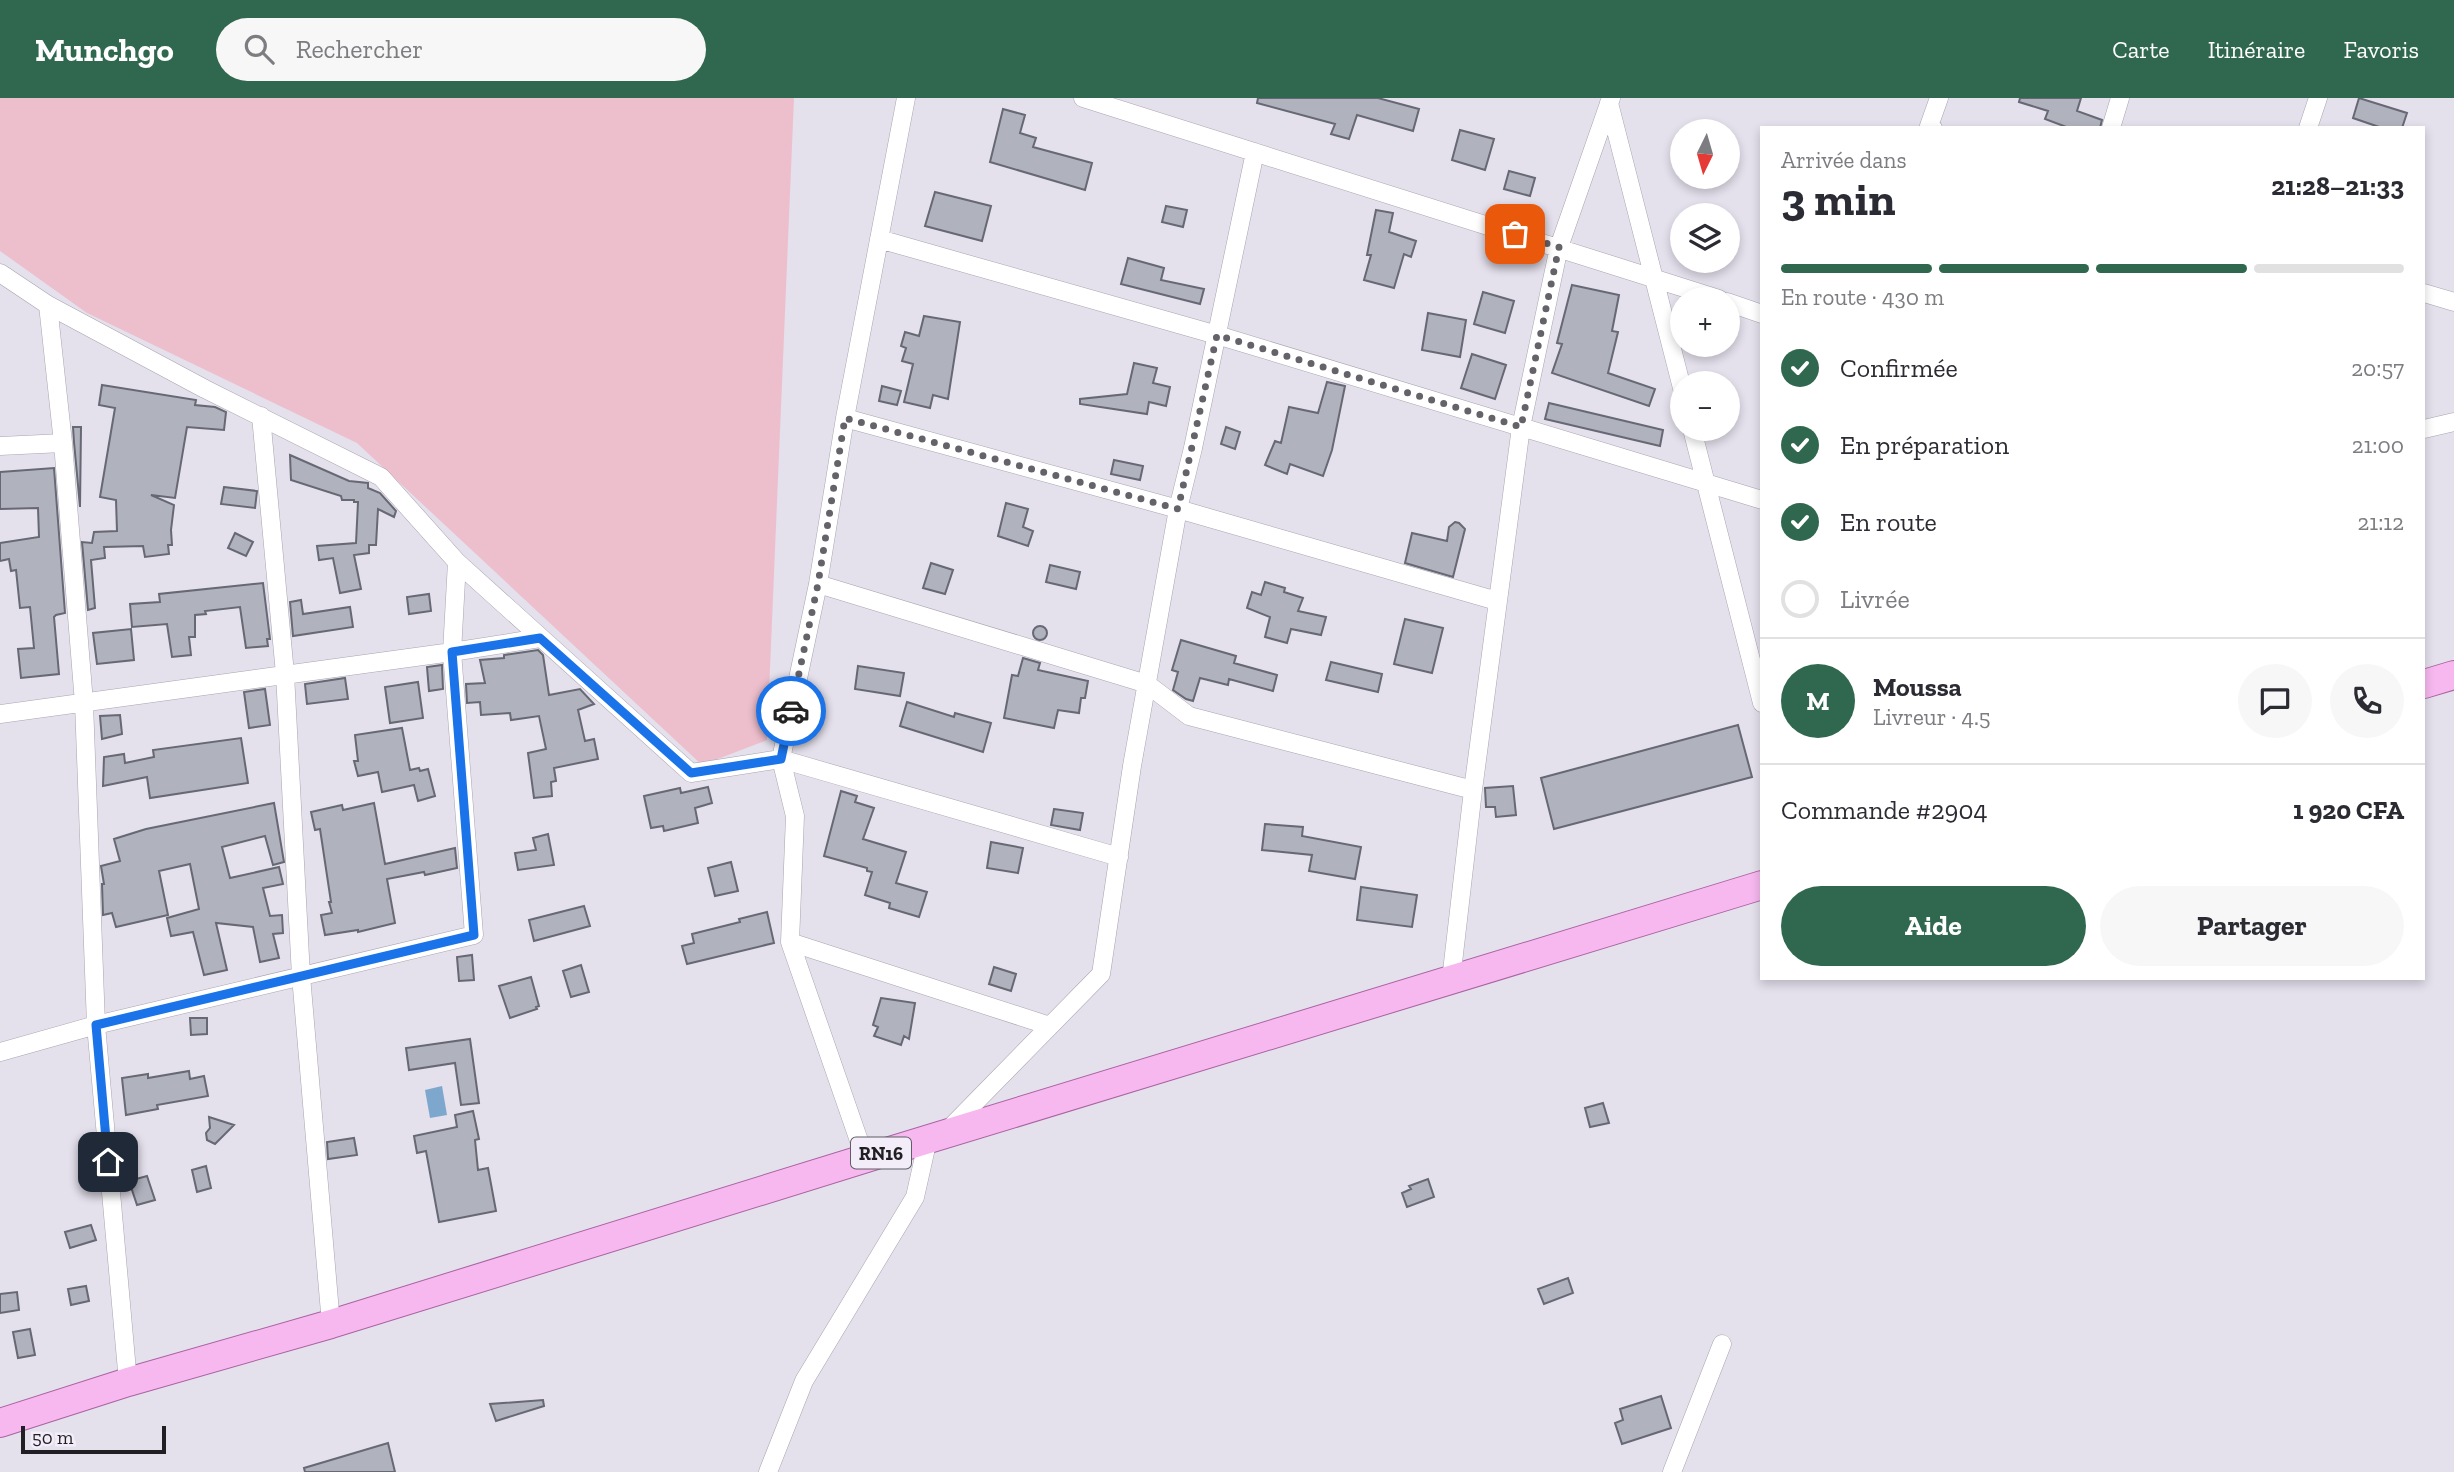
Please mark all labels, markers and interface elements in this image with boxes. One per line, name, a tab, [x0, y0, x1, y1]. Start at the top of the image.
search box	[216, 18, 706, 81]
text: Munchgo	[35, 30, 174, 69]
icon: search	[240, 30, 278, 68]
text: Rechercher	[296, 33, 423, 65]
text: Carte	[2112, 35, 2170, 64]
text: Itinéraire	[2208, 35, 2305, 64]
text: Favoris	[2343, 35, 2419, 64]
north arrow	[1670, 119, 1740, 189]
map controls	[1670, 119, 1740, 441]
text: Arrivée dans	[1781, 146, 1907, 174]
text: 21:28–21:33	[2271, 170, 2404, 202]
text: 3 min	[1781, 172, 1895, 227]
button: layers	[1670, 203, 1740, 273]
pin	[1485, 204, 1545, 264]
icon: bag	[1496, 215, 1534, 253]
text: En route · 430 m	[1781, 283, 1944, 311]
button: +	[1670, 287, 1740, 357]
icon: check	[1781, 349, 1819, 387]
text: Confirmée	[1840, 352, 1958, 384]
text: 20:57	[2351, 354, 2404, 382]
button: −	[1670, 371, 1740, 441]
icon: check	[1781, 426, 1819, 464]
text: En préparation	[1840, 429, 2009, 461]
text: 21:00	[2352, 431, 2404, 459]
icon: check	[1781, 503, 1819, 541]
text: En route	[1840, 506, 1937, 538]
text: 21:12	[2357, 508, 2404, 536]
text: Livrée	[1840, 583, 1910, 615]
button: chat	[2238, 664, 2312, 738]
button: phone	[2330, 664, 2404, 738]
text: Moussa	[1873, 671, 1962, 703]
courier	[756, 676, 826, 746]
text: M	[1806, 685, 1830, 717]
icon: car	[772, 692, 810, 730]
text: Livreur · 4.5	[1873, 703, 1991, 731]
text: Commande #2904	[1781, 794, 1987, 826]
text: 1 920 CFA	[2293, 794, 2404, 826]
button: Aide	[1781, 886, 2086, 966]
button: Partager	[2100, 886, 2404, 966]
pin	[78, 1132, 138, 1192]
road number: RN16	[851, 1138, 911, 1168]
icon: home	[89, 1143, 127, 1181]
scale bar	[21, 1423, 166, 1455]
text: 50 m	[32, 1426, 73, 1449]

